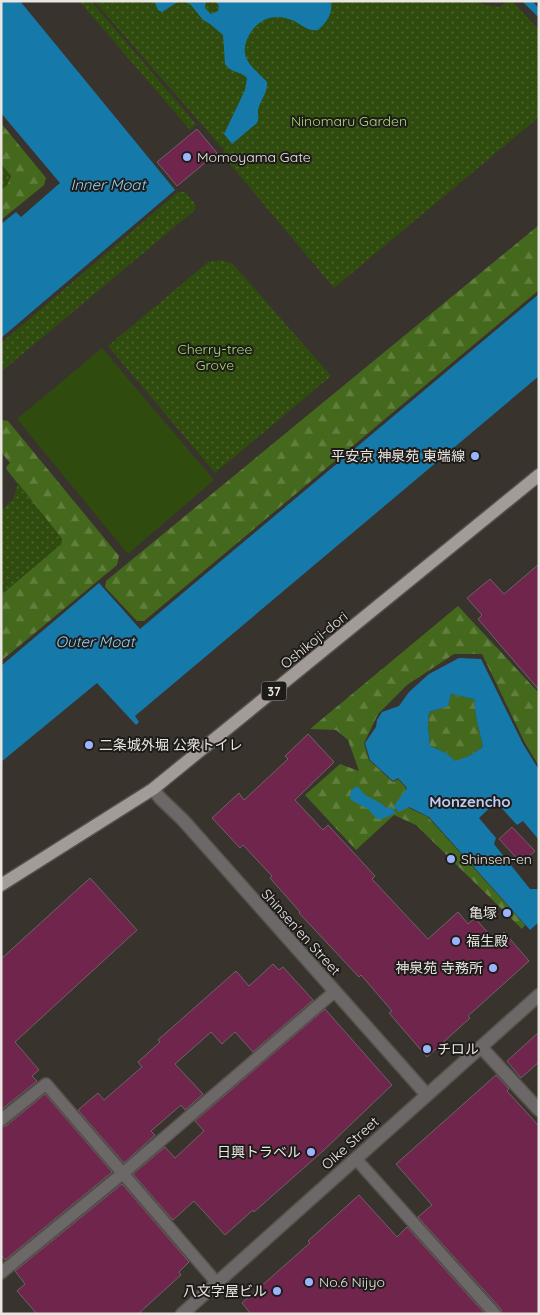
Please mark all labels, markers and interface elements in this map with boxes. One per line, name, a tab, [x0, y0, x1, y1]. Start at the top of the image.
park label: Ninomaru Garden	[291, 112, 407, 130]
place label: Momoyama Gate	[197, 148, 311, 166]
marker: Momoyama Gate	[181, 151, 193, 163]
water label: Inner Moat	[70, 175, 147, 194]
park label: Cherry-tree Grove	[178, 340, 253, 374]
place label: 平安京 神泉苑 東端線	[331, 447, 465, 465]
marker: 平安京 神泉苑 東端線	[469, 450, 481, 462]
street label: Oshikoji-dori	[277, 607, 351, 673]
water label: Outer Moat	[55, 632, 136, 651]
road number: 37	[262, 681, 286, 700]
place label: 二条城外堀 公衆トイレ	[99, 736, 243, 754]
marker: 二条城外堀 公衆トイレ	[83, 739, 95, 751]
district label: Monzencho	[429, 792, 511, 811]
place label: Shinsen-en	[461, 850, 532, 868]
marker: Shinsen-en	[445, 853, 457, 865]
street label: Shinsen'en Street	[257, 885, 345, 979]
place label: 亀塚	[469, 904, 497, 922]
marker: 亀塚	[501, 907, 513, 919]
place label: 福生殿	[466, 932, 508, 950]
marker: 福生殿	[450, 935, 462, 947]
place label: 神泉苑 寺務所	[395, 959, 483, 977]
marker: 神泉苑 寺務所	[487, 962, 499, 974]
place label: チロル	[437, 1040, 479, 1058]
marker: チロル	[421, 1043, 433, 1055]
street label: Oike Street	[318, 1112, 383, 1173]
place label: 日興トラベル	[217, 1143, 301, 1161]
marker: 日興トラベル	[305, 1146, 317, 1158]
place label: No.6 Nijyo	[319, 1273, 385, 1291]
marker: No.6 Nijyo	[303, 1276, 315, 1288]
place label: 八文字屋ビル	[183, 1282, 267, 1300]
marker: 八文字屋ビル	[271, 1285, 283, 1297]

